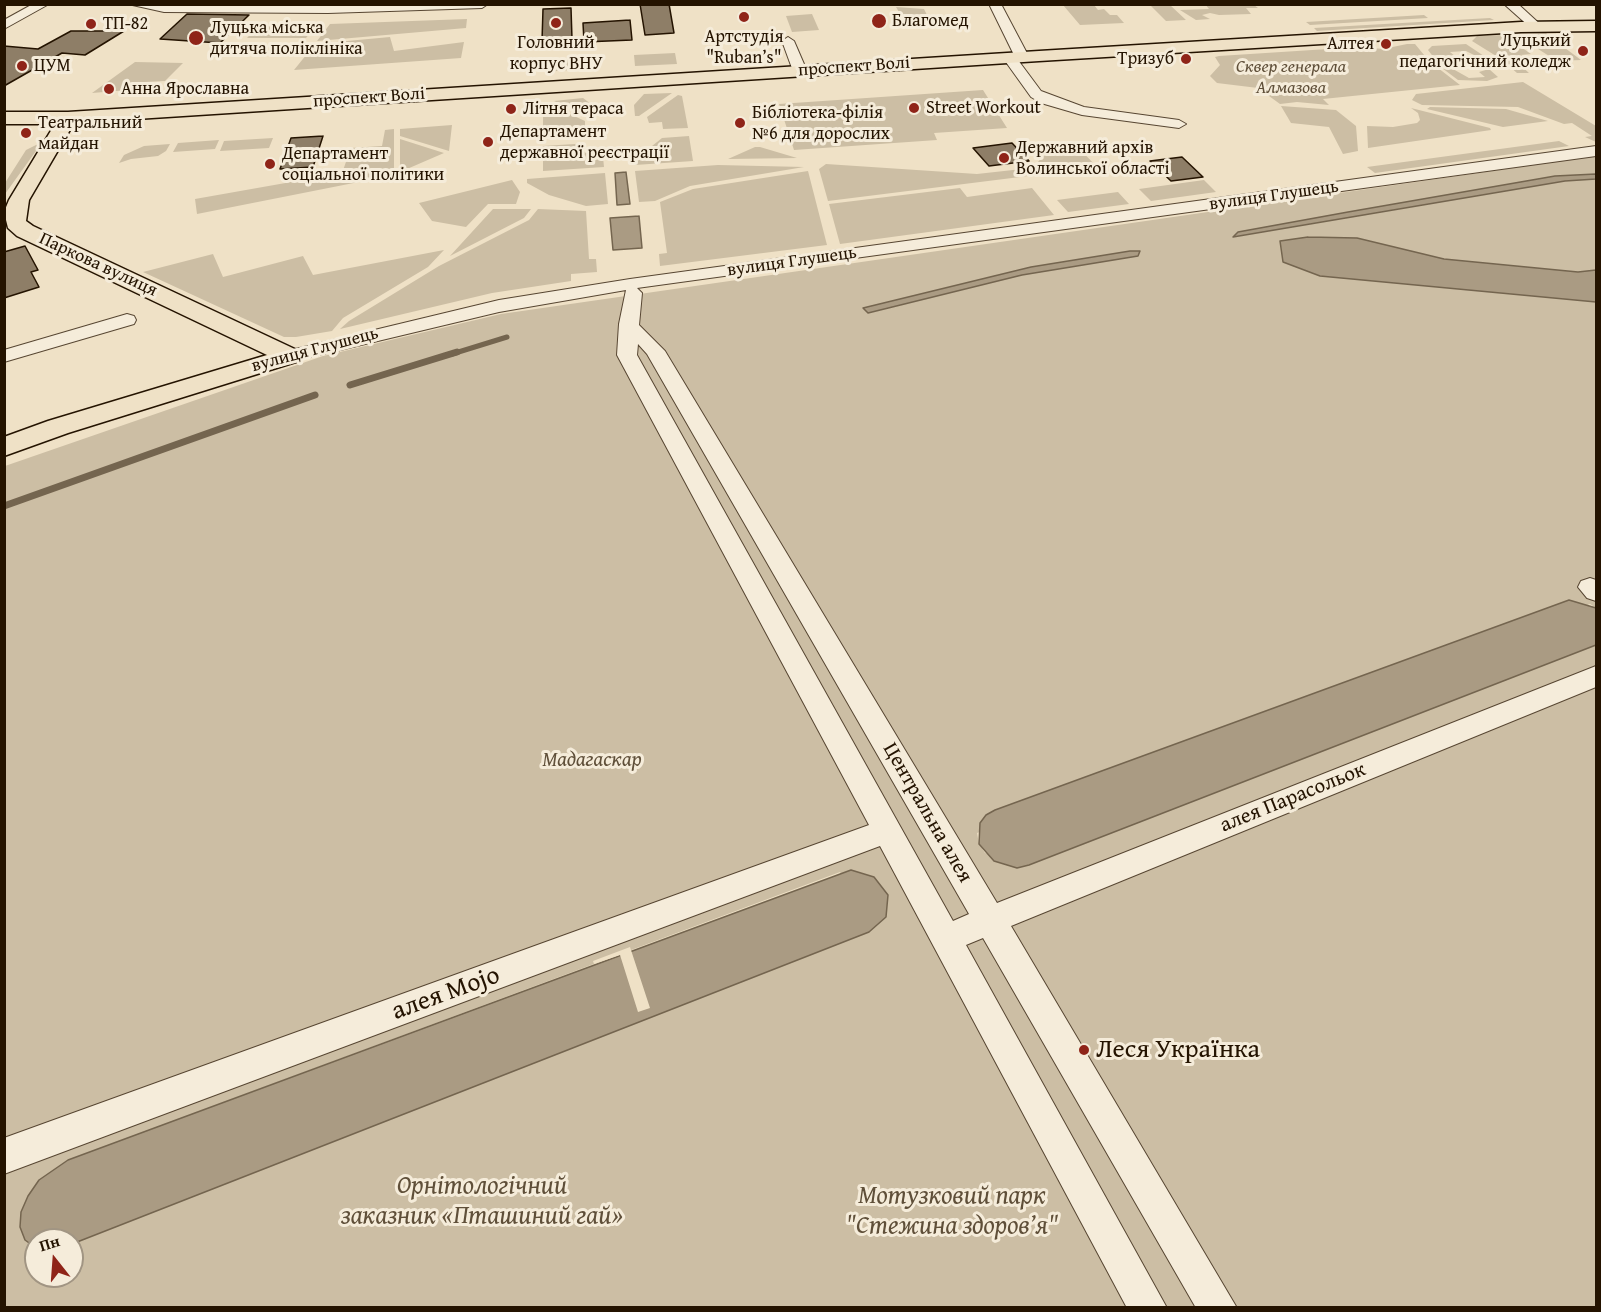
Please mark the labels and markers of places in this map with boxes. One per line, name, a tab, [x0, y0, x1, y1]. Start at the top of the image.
marker: Артстудія "Ruban’s"	[737, 10, 751, 24]
place label: Благомед	[892, 10, 969, 32]
marker: Благомед	[870, 12, 888, 30]
place label: ТП-82	[103, 13, 148, 35]
marker: Головний корпус ВНУ	[549, 16, 563, 30]
marker: ТП-82	[84, 17, 98, 31]
place label: Луцька міська дитяча поліклініка	[210, 17, 363, 60]
place label: Артстудія "Ruban’s"	[704, 26, 784, 68]
marker: Луцька міська дитяча поліклініка	[187, 29, 205, 47]
place label: Луцький педагогічний коледж	[1399, 30, 1571, 72]
place label: Головний корпус ВНУ	[510, 32, 602, 74]
place label: Алтея	[1327, 33, 1374, 55]
marker: Алтея	[1379, 37, 1393, 51]
marker: Луцький педагогічний коледж	[1576, 44, 1590, 58]
place label: Тризуб	[1117, 48, 1174, 70]
marker: Тризуб	[1179, 52, 1193, 66]
place label: ЦУМ	[34, 55, 71, 77]
marker: ЦУМ	[15, 59, 29, 73]
place label: Анна Ярославна	[121, 78, 249, 100]
marker: Анна Ярославна	[102, 82, 116, 96]
place label: Street Workout	[926, 97, 1041, 119]
place label: Літня тераса	[523, 98, 624, 120]
marker: Street Workout	[907, 101, 921, 115]
marker: Літня тераса	[504, 102, 518, 116]
place label: Бібліотека-філія №6 для дорослих	[752, 102, 890, 144]
place label: Театральний майдан	[38, 112, 142, 154]
marker: Бібліотека-філія №6 для дорослих	[733, 116, 747, 130]
place label: Департамент державної реєстрації	[500, 121, 669, 164]
marker: Театральний майдан	[19, 126, 33, 140]
marker: Департамент державної реєстрації	[481, 135, 495, 149]
place label: Державний архів Волинської області	[1016, 137, 1170, 180]
place label: Департамент соціальної політики	[282, 143, 444, 186]
marker: Державний архів Волинської області	[997, 151, 1011, 165]
marker: Департамент соціальної політики	[263, 157, 277, 171]
place label: Леся Українка	[1096, 1034, 1260, 1066]
marker: Леся Українка	[1077, 1043, 1091, 1057]

